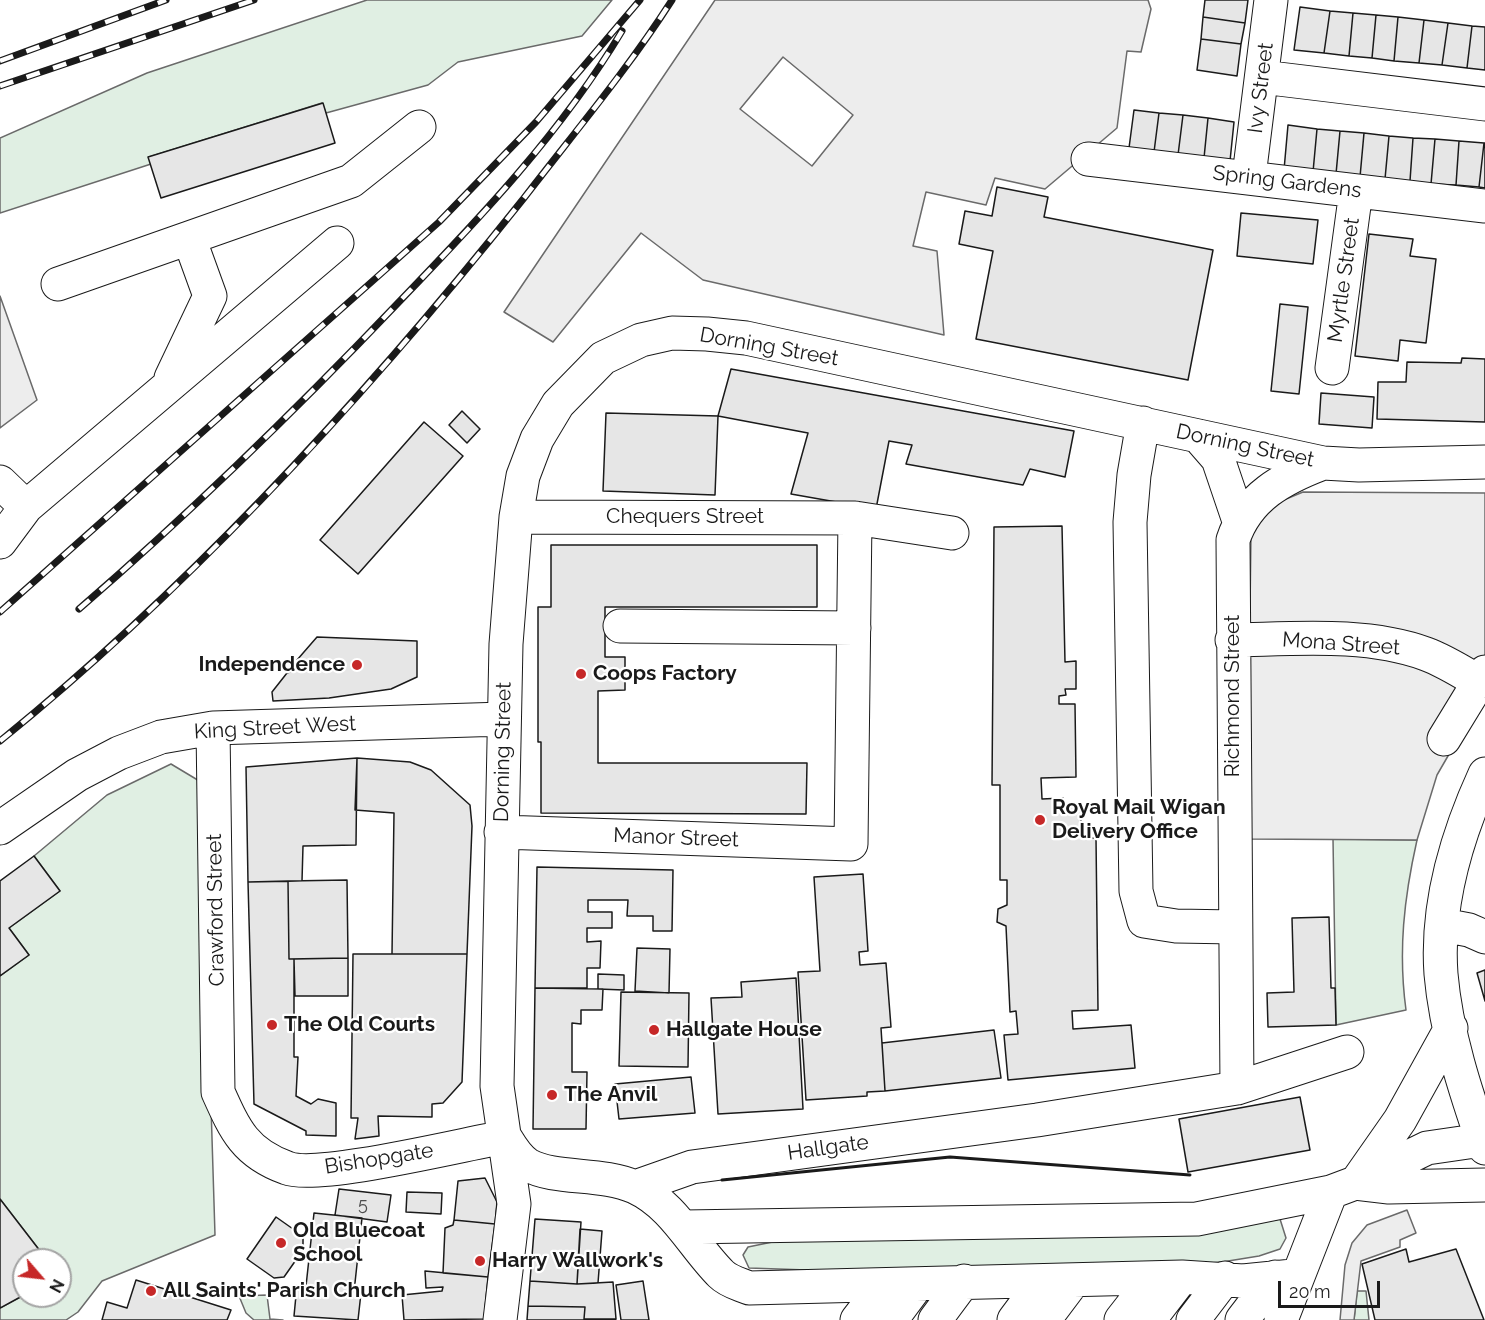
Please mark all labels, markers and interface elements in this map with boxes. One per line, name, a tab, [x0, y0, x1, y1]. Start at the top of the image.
street label: Ivy Street	[1243, 41, 1279, 135]
street label: Spring Gardens	[1211, 160, 1363, 204]
street label: Myrtle Street	[1323, 216, 1365, 344]
street label: Dorning Street	[698, 322, 840, 372]
street label: Dorning Street	[1174, 419, 1316, 473]
street label: Chequers Street	[606, 504, 764, 530]
street label: Richmond Street	[1220, 615, 1246, 777]
street label: Mona Street	[1281, 627, 1401, 661]
place label: Independence	[198, 652, 345, 678]
marker: Independence	[350, 658, 364, 672]
place label: Coops Factory	[593, 661, 737, 687]
marker: Coops Factory	[574, 667, 588, 681]
street label: Dorning Street	[489, 682, 517, 822]
street label: King Street West	[193, 711, 357, 745]
place label: Royal Mail Wigan Delivery Office	[1052, 795, 1226, 845]
marker: Royal Mail Wigan Delivery Office	[1033, 813, 1047, 827]
street label: Manor Street	[613, 823, 739, 853]
street label: Crawford Street	[202, 833, 230, 987]
place label: The Old Courts	[284, 1012, 435, 1038]
place label: Hallgate House	[666, 1017, 822, 1043]
marker: The Old Courts	[265, 1018, 279, 1032]
marker: Hallgate House	[647, 1023, 661, 1037]
place label: The Anvil	[564, 1082, 657, 1108]
marker: The Anvil	[545, 1088, 559, 1102]
street label: Hallgate	[786, 1130, 870, 1166]
street label: Bishopgate	[323, 1138, 435, 1180]
house number: 5	[358, 1194, 368, 1216]
place label: Old Bluecoat School	[293, 1218, 425, 1268]
marker: Old Bluecoat School	[274, 1236, 288, 1250]
north arrow	[12, 1248, 72, 1308]
place label: Harry Wallwork's	[492, 1248, 663, 1274]
marker: Harry Wallwork's	[473, 1254, 487, 1268]
scale bar	[1281, 1269, 1383, 1307]
text: N	[45, 1276, 68, 1296]
place label: All Saints' Parish Church	[163, 1278, 406, 1304]
text: 20 m	[1289, 1281, 1331, 1302]
marker: All Saints' Parish Church	[144, 1284, 158, 1298]

